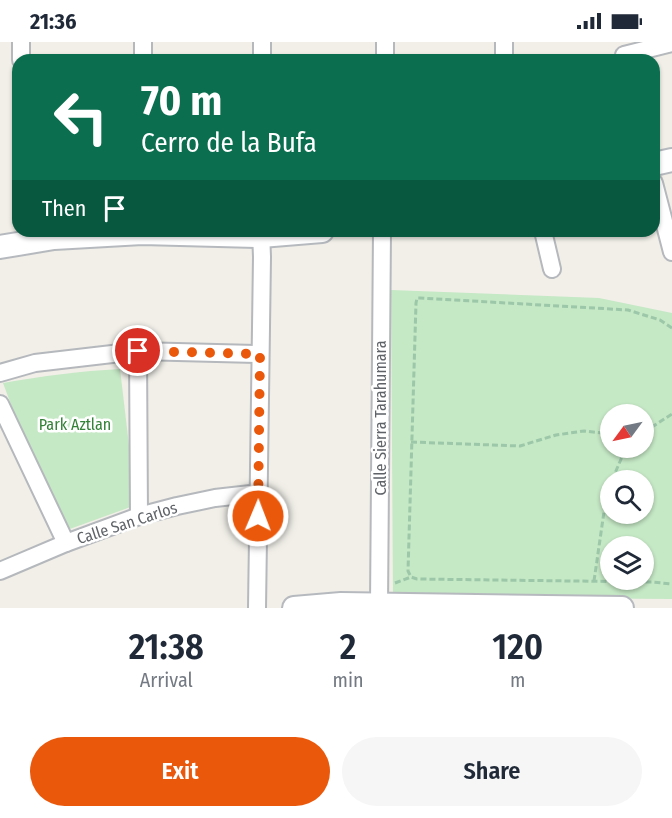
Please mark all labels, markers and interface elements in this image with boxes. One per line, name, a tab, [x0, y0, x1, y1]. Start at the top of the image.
text: 21:36	[30, 8, 76, 35]
text: 70 m	[141, 76, 222, 126]
icon: left	[42, 78, 120, 156]
text: Cerro de la Bufa	[141, 127, 317, 159]
icon: arrive	[98, 192, 131, 225]
text: Then	[42, 195, 86, 222]
pin	[112, 325, 163, 376]
icon: arrive	[121, 334, 154, 367]
street label: Calle Sierra Tarahumara	[371, 340, 390, 496]
north arrow	[600, 404, 654, 458]
map controls	[600, 404, 654, 590]
park label: Park Aztlan	[39, 415, 111, 434]
button: search	[600, 470, 654, 524]
position arrow	[226, 484, 290, 548]
street label: Calle San Carlos	[74, 498, 180, 548]
button: layers	[600, 536, 654, 590]
text: 21:38	[129, 625, 204, 669]
text: 2	[340, 625, 356, 669]
text: 120	[492, 625, 543, 669]
text: Arrival	[140, 668, 193, 692]
text: min	[333, 668, 364, 692]
text: m	[510, 668, 525, 692]
button: Exit	[30, 737, 330, 806]
button: Share	[342, 737, 642, 806]

